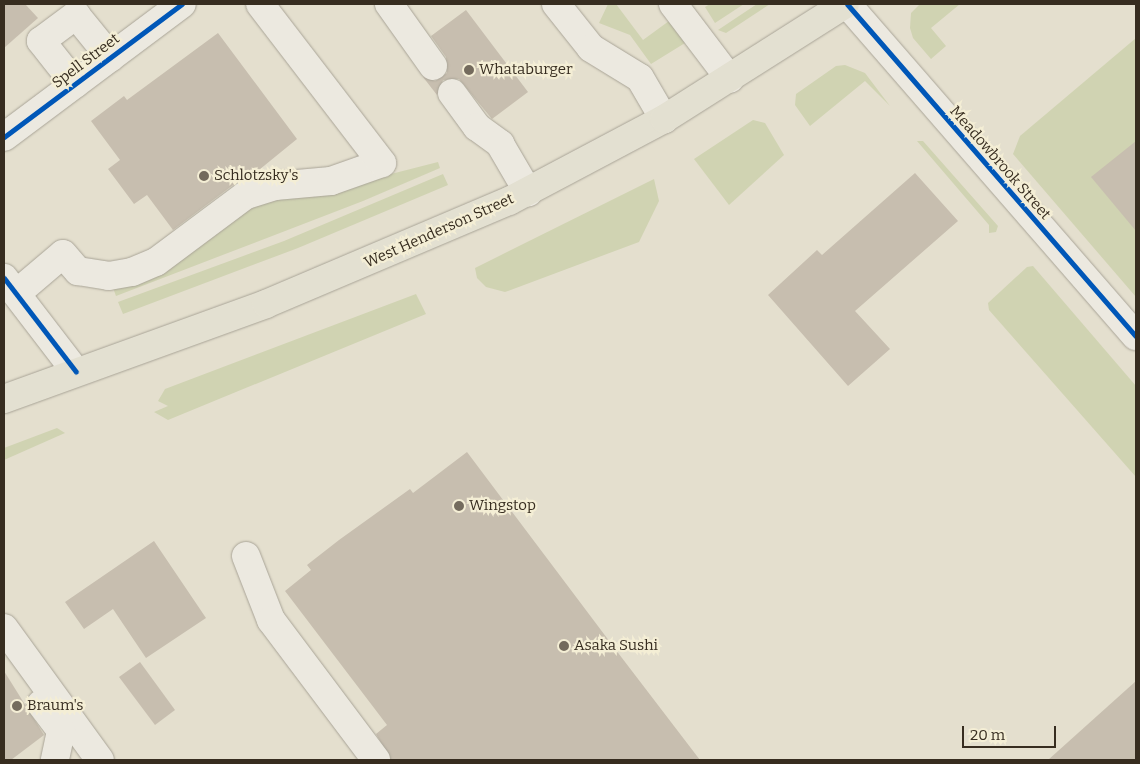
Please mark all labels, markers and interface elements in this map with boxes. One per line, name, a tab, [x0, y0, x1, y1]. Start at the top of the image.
street label: Spell Street	[49, 30, 123, 92]
place label: Whataburger	[479, 61, 573, 79]
marker: Whataburger	[463, 64, 475, 76]
street label: Meadowbrook Street	[946, 102, 1054, 224]
place label: Schlotzsky's	[214, 167, 298, 185]
marker: Schlotzsky's	[198, 170, 210, 182]
street label: West Henderson Street	[362, 190, 516, 272]
place label: Wingstop	[469, 497, 536, 515]
marker: Wingstop	[453, 500, 465, 512]
place label: Asaka Sushi	[574, 637, 658, 655]
marker: Asaka Sushi	[558, 640, 570, 652]
place label: Braum's	[27, 697, 83, 715]
marker: Braum's	[11, 700, 23, 712]
scale bar	[965, 716, 1059, 748]
text: 20 m	[970, 726, 1005, 744]

